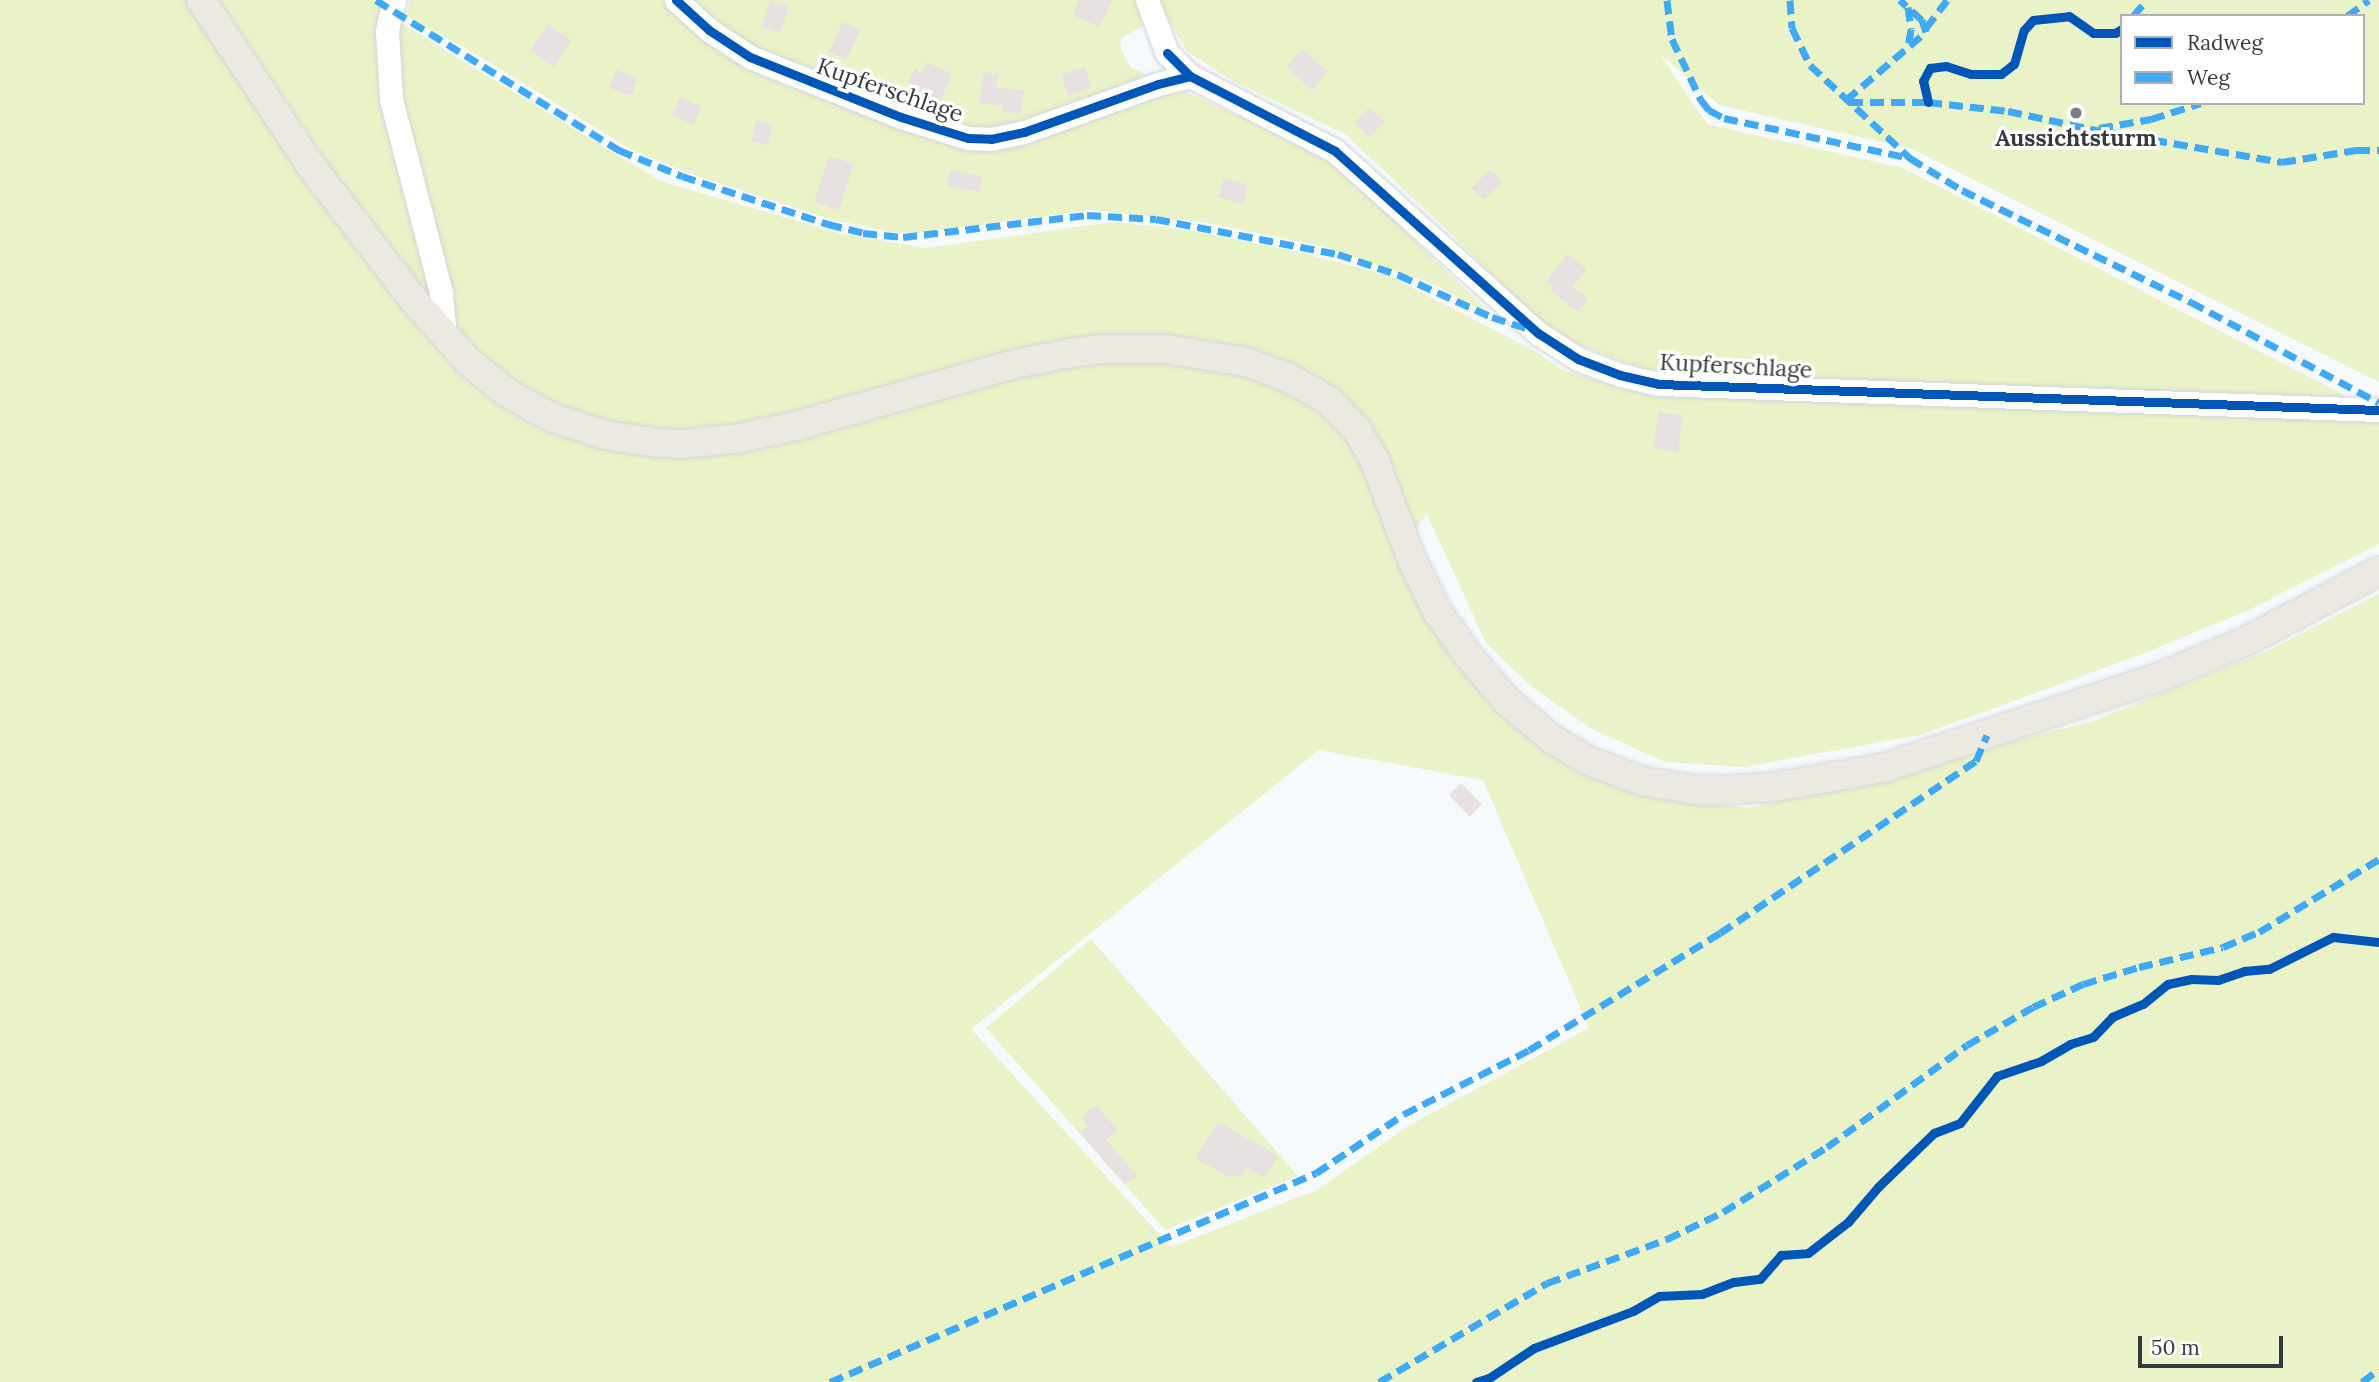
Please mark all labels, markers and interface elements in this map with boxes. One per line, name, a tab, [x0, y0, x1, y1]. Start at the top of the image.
legend	[2120, 14, 2365, 105]
text: Radweg	[2187, 29, 2263, 56]
street label: Kupferschlage	[813, 52, 967, 128]
text: Weg	[2187, 64, 2230, 91]
marker: Aussichtsturm	[2068, 105, 2084, 121]
place label: Aussichtsturm	[1995, 124, 2157, 152]
street label: Kupferschlage	[1659, 348, 1813, 384]
scale bar	[2141, 1322, 2286, 1366]
text: 50 m	[2151, 1334, 2200, 1361]

